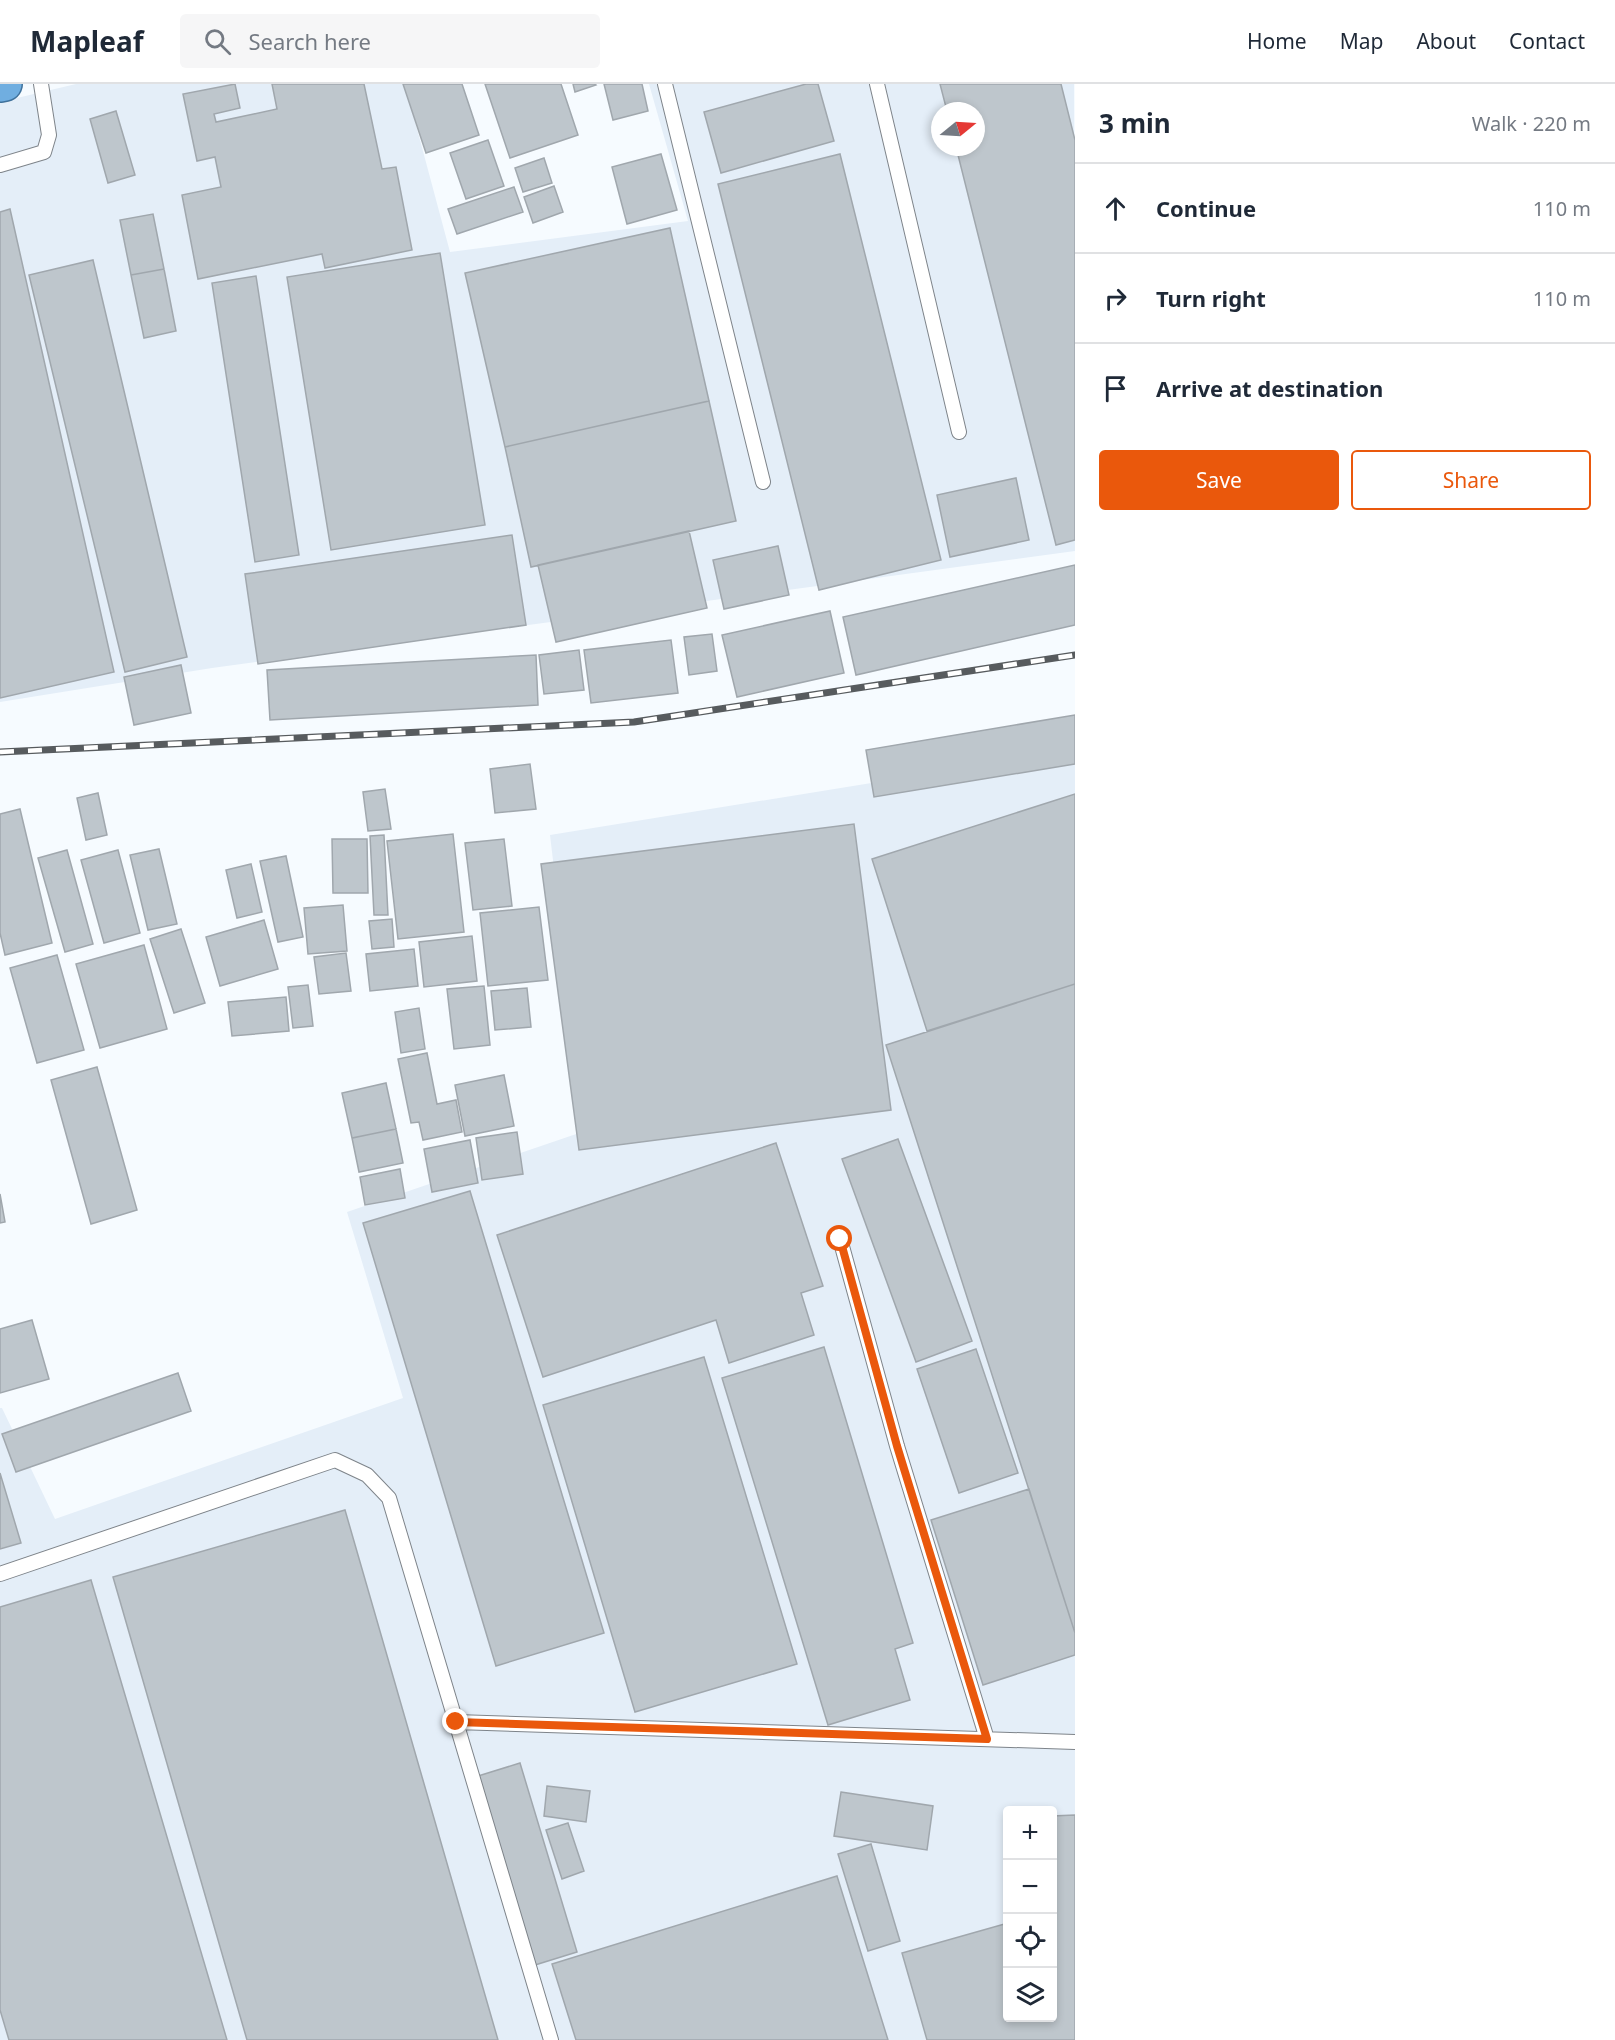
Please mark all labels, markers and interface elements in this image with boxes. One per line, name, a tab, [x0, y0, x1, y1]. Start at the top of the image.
search box	[180, 14, 600, 68]
text: Mapleaf	[30, 22, 144, 60]
icon: search	[201, 25, 234, 58]
text: Search here	[249, 26, 371, 56]
text: Home	[1247, 27, 1307, 55]
text: Map	[1340, 27, 1383, 55]
text: About	[1416, 27, 1476, 55]
text: Contact	[1509, 27, 1585, 55]
north arrow	[931, 102, 985, 156]
text: 3 min	[1099, 105, 1171, 141]
text: Walk · 220 m	[1472, 110, 1591, 137]
icon: ahead	[1099, 192, 1132, 225]
text: Continue	[1156, 193, 1256, 223]
text: 110 m	[1533, 195, 1591, 222]
icon: right	[1099, 282, 1132, 315]
text: Turn right	[1156, 283, 1266, 313]
text: 110 m	[1533, 285, 1591, 312]
icon: arrive	[1099, 372, 1132, 405]
text: Arrive at destination	[1156, 373, 1383, 403]
button: Save	[1099, 450, 1339, 510]
button: Share	[1351, 450, 1591, 510]
route start	[826, 1225, 852, 1251]
route end	[442, 1708, 468, 1734]
map controls	[1003, 1806, 1057, 2022]
button: +	[1003, 1806, 1057, 1860]
button: −	[1003, 1860, 1057, 1914]
button: locate	[1003, 1914, 1057, 1968]
button: layers	[1003, 1968, 1057, 2022]

